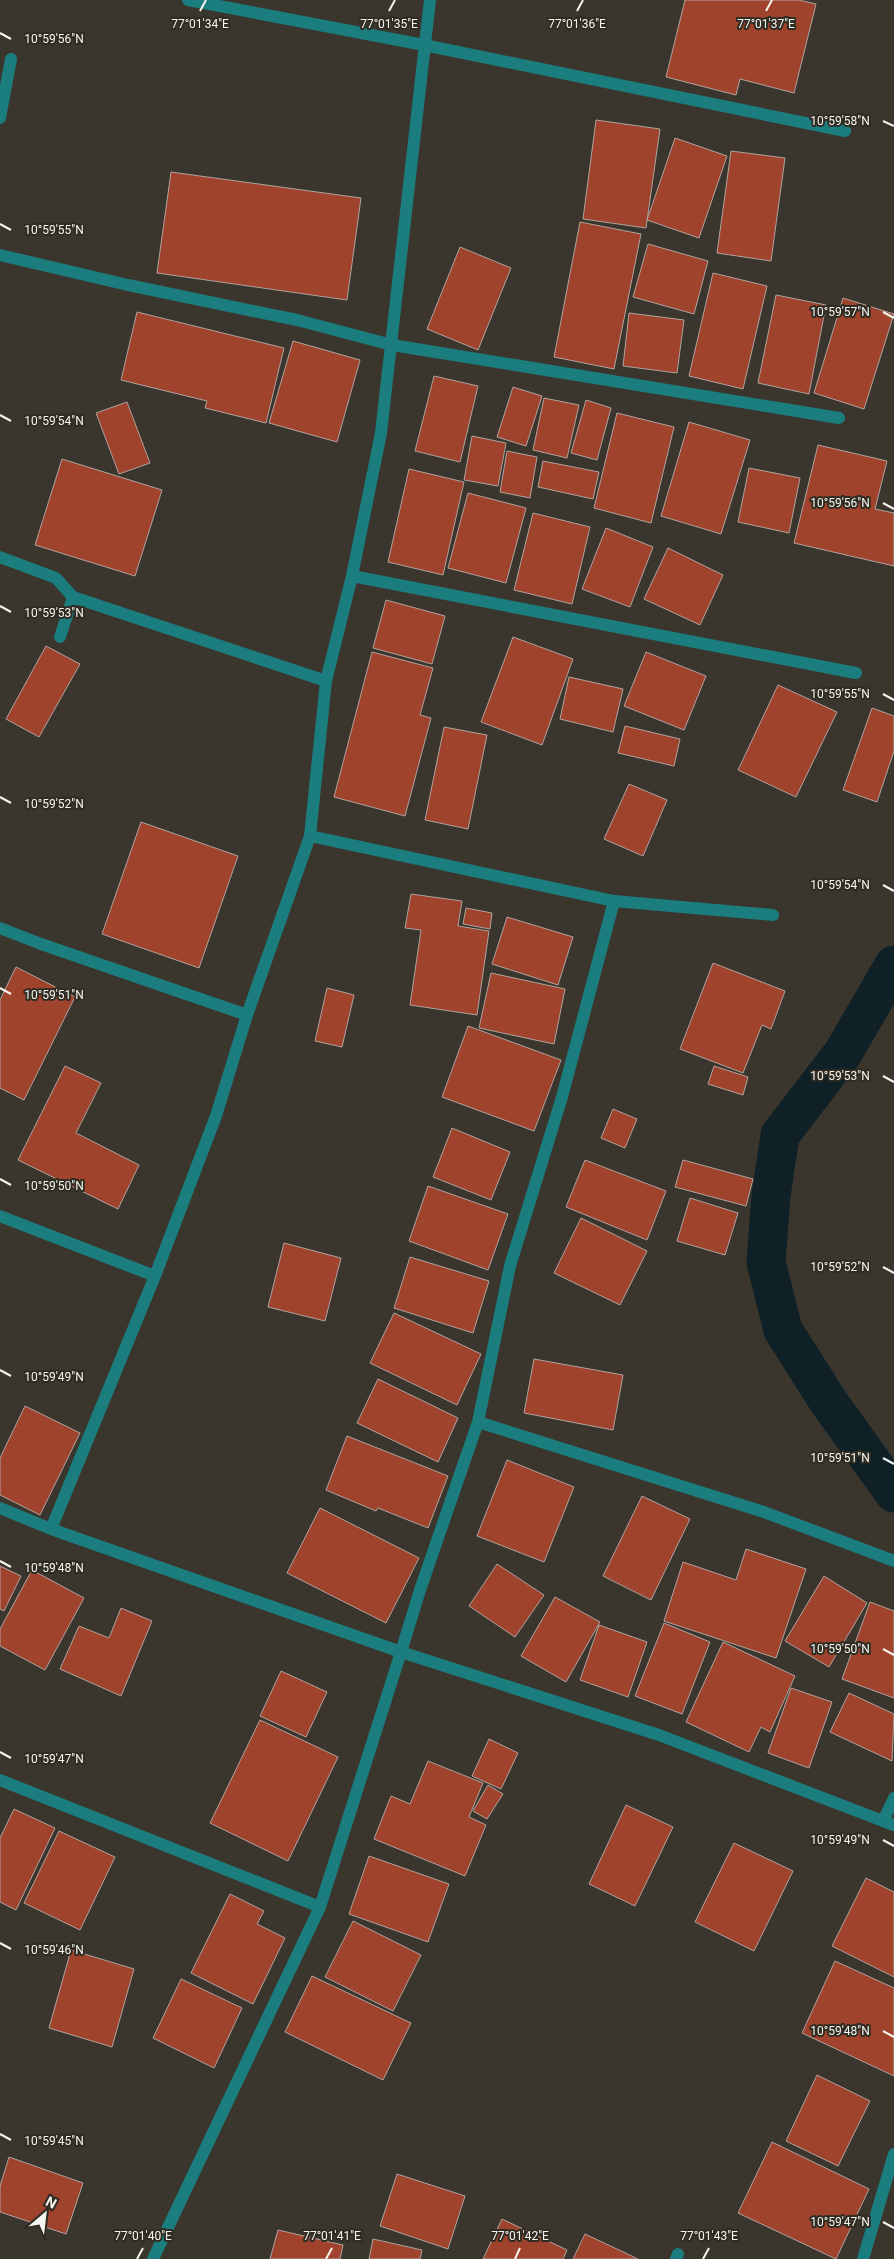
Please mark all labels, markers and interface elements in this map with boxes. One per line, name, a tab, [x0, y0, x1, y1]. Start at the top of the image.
text: 77°01'34"E	[171, 17, 229, 31]
text: 77°01'35"E	[360, 17, 418, 31]
text: 77°01'36"E	[548, 17, 606, 31]
text: 77°01'37"E	[737, 17, 795, 31]
text: 10°59'56"N	[24, 32, 84, 46]
text: 10°59'58"N	[810, 114, 870, 128]
text: 10°59'55"N	[24, 223, 84, 237]
text: 10°59'57"N	[810, 305, 870, 319]
text: 10°59'54"N	[24, 414, 84, 428]
text: 10°59'56"N	[810, 496, 870, 510]
text: 10°59'53"N	[24, 606, 84, 620]
text: 10°59'55"N	[810, 687, 870, 701]
text: 10°59'52"N	[24, 797, 84, 811]
text: 10°59'54"N	[810, 878, 870, 892]
text: 10°59'51"N	[24, 988, 84, 1002]
text: 10°59'53"N	[810, 1069, 870, 1083]
text: 10°59'50"N	[24, 1179, 84, 1193]
text: 10°59'52"N	[810, 1260, 870, 1274]
text: 10°59'49"N	[24, 1370, 84, 1384]
text: 10°59'51"N	[810, 1451, 870, 1465]
text: 10°59'48"N	[24, 1561, 84, 1575]
text: 10°59'50"N	[810, 1642, 870, 1656]
text: 10°59'47"N	[24, 1752, 84, 1766]
text: 10°59'49"N	[810, 1833, 870, 1847]
text: 10°59'46"N	[24, 1943, 84, 1957]
text: 10°59'48"N	[810, 2024, 870, 2038]
text: 10°59'45"N	[24, 2134, 84, 2148]
north arrow	[20, 2189, 70, 2239]
text: N	[43, 2193, 59, 2212]
text: 10°59'47"N	[810, 2215, 870, 2229]
text: 77°01'40"E	[114, 2229, 172, 2243]
text: 77°01'41"E	[303, 2229, 361, 2243]
text: 77°01'42"E	[491, 2229, 549, 2243]
text: 77°01'43"E	[680, 2229, 738, 2243]

